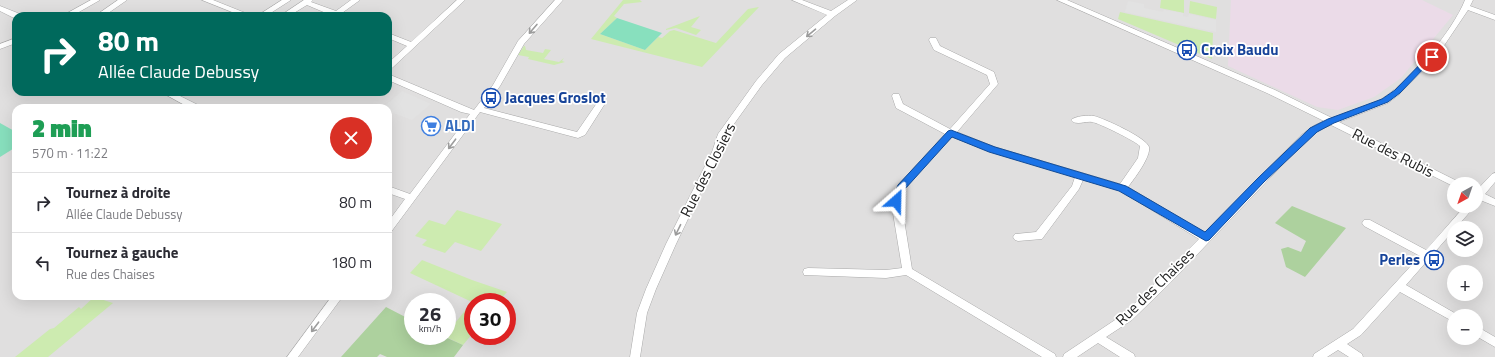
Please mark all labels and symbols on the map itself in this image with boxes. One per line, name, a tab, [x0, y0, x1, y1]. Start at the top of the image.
one-way arrow	[528, 24, 537, 34]
one-way arrow	[806, 28, 816, 37]
place label: Croix Baudu	[1201, 38, 1279, 61]
bus stop icon: Croix Baudu	[1176, 39, 1198, 61]
pin	[1415, 40, 1449, 74]
place label: Jacques Groslot	[505, 86, 606, 109]
bus stop icon: Jacques Groslot	[480, 87, 502, 109]
place label: ALDI	[445, 114, 475, 137]
supermarket icon: ALDI	[420, 115, 442, 137]
street label: Rue des Closiers	[674, 118, 741, 221]
street label: Rue des Rubis	[1348, 122, 1438, 183]
one-way arrow	[448, 138, 457, 149]
north arrow	[1447, 177, 1483, 213]
position arrow	[875, 180, 917, 222]
one-way arrow	[674, 224, 681, 236]
street label: Rue des Chaises	[1110, 243, 1199, 330]
place label: Perles	[1379, 248, 1420, 271]
bus stop icon: Perles	[1423, 249, 1445, 271]
speed limit sign: 30	[464, 293, 516, 345]
one-way arrow	[311, 321, 319, 332]

